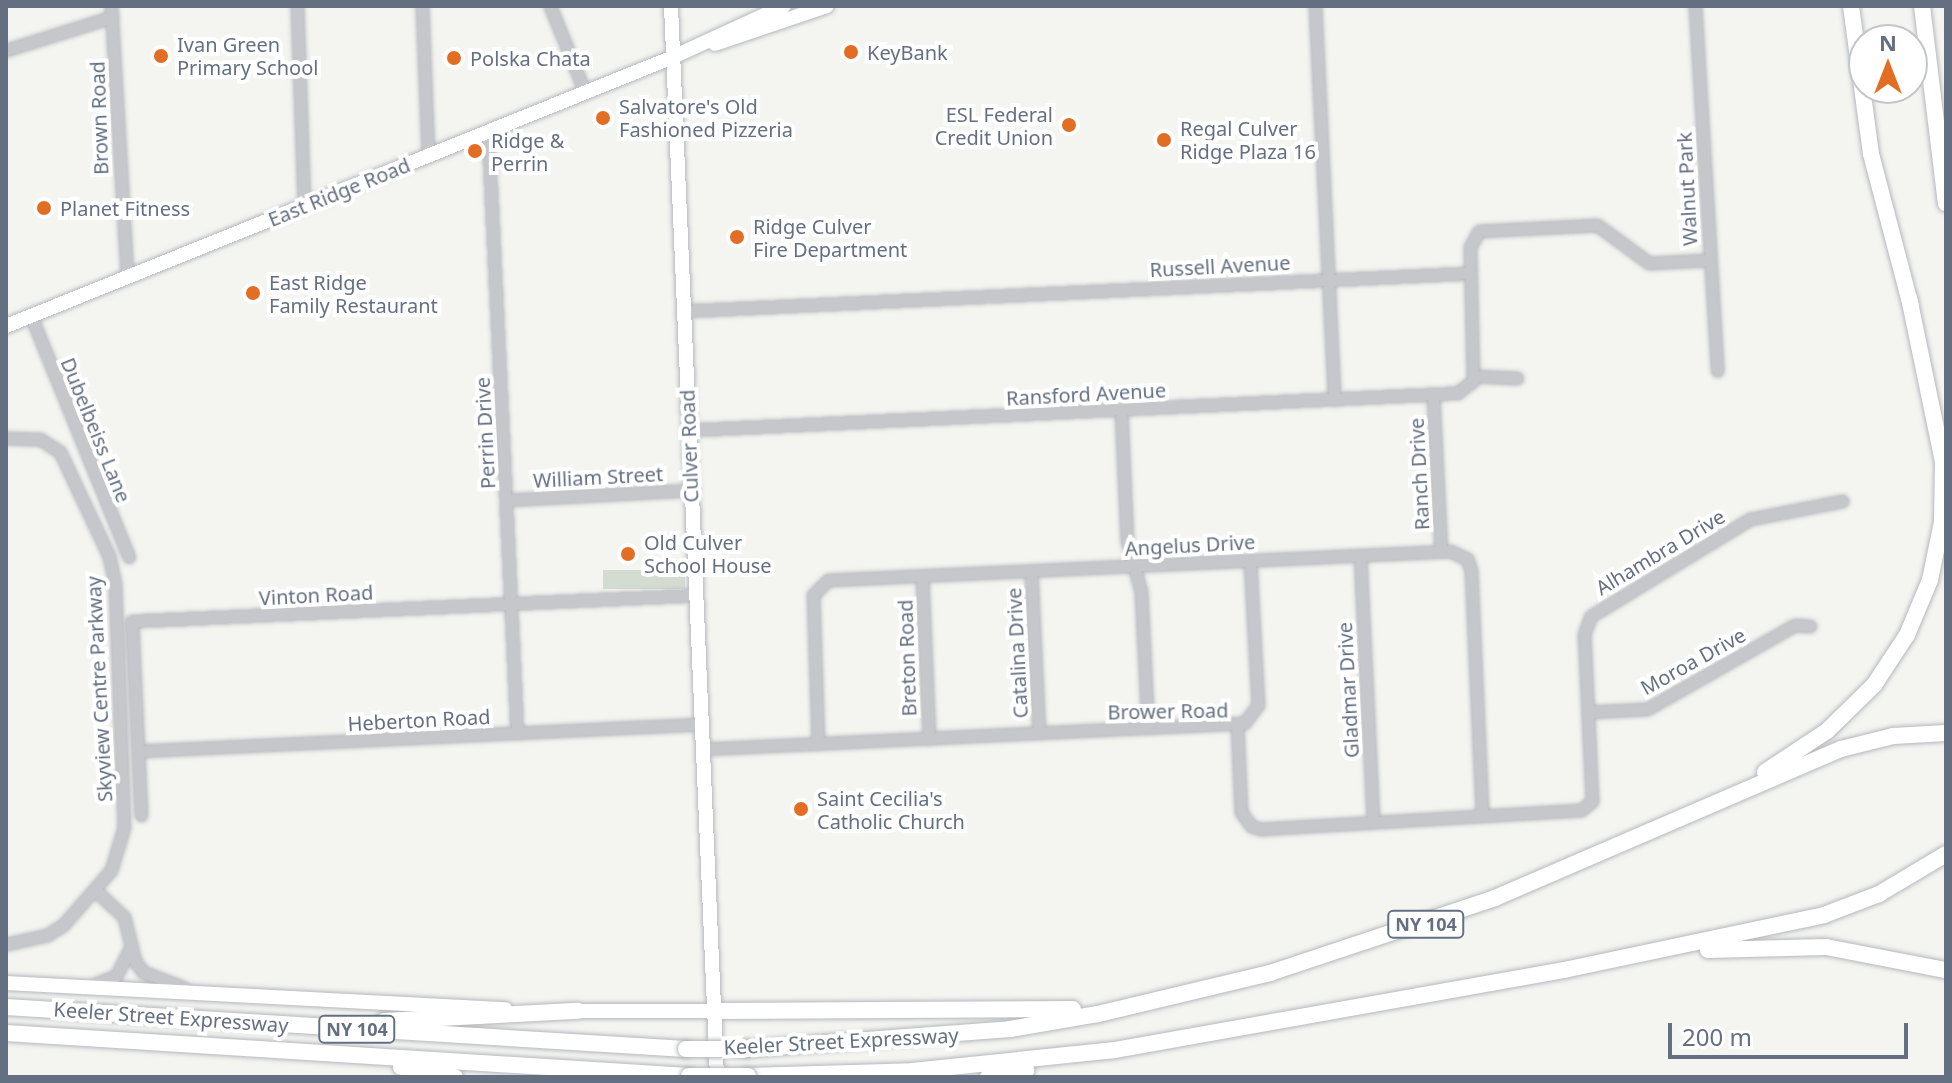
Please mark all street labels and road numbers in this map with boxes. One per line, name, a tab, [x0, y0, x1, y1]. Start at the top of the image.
street label: Brown Road	[85, 61, 113, 175]
street label: Walnut Park	[1672, 131, 1702, 247]
street label: East Ridge Road	[264, 153, 414, 231]
street label: Russell Avenue	[1149, 250, 1291, 282]
street label: Dubelbeiss Lane	[56, 354, 136, 506]
street label: Perrin Drive	[470, 376, 500, 490]
street label: Ransford Avenue	[1005, 378, 1167, 410]
street label: Culver Road	[675, 389, 703, 503]
street label: Ranch Drive	[1404, 417, 1434, 531]
street label: William Street	[532, 462, 664, 492]
street label: Alhambra Drive	[1591, 504, 1729, 600]
street label: Angelus Drive	[1124, 530, 1256, 560]
street label: Skyview Centre Parkway	[81, 575, 117, 803]
street label: Vinton Road	[258, 580, 374, 610]
street label: Catalina Drive	[1002, 587, 1032, 719]
street label: Breton Road	[893, 599, 921, 717]
street label: Gladmar Drive	[1332, 621, 1364, 759]
street label: Moroa Drive	[1636, 622, 1750, 700]
street label: Brower Road	[1107, 698, 1229, 724]
street label: Heberton Road	[347, 704, 491, 736]
road number: NY 104	[1386, 910, 1466, 938]
street label: Keeler Street Expressway	[53, 997, 289, 1037]
road number: NY 104	[317, 1015, 397, 1043]
street label: Keeler Street Expressway	[723, 1023, 959, 1059]

